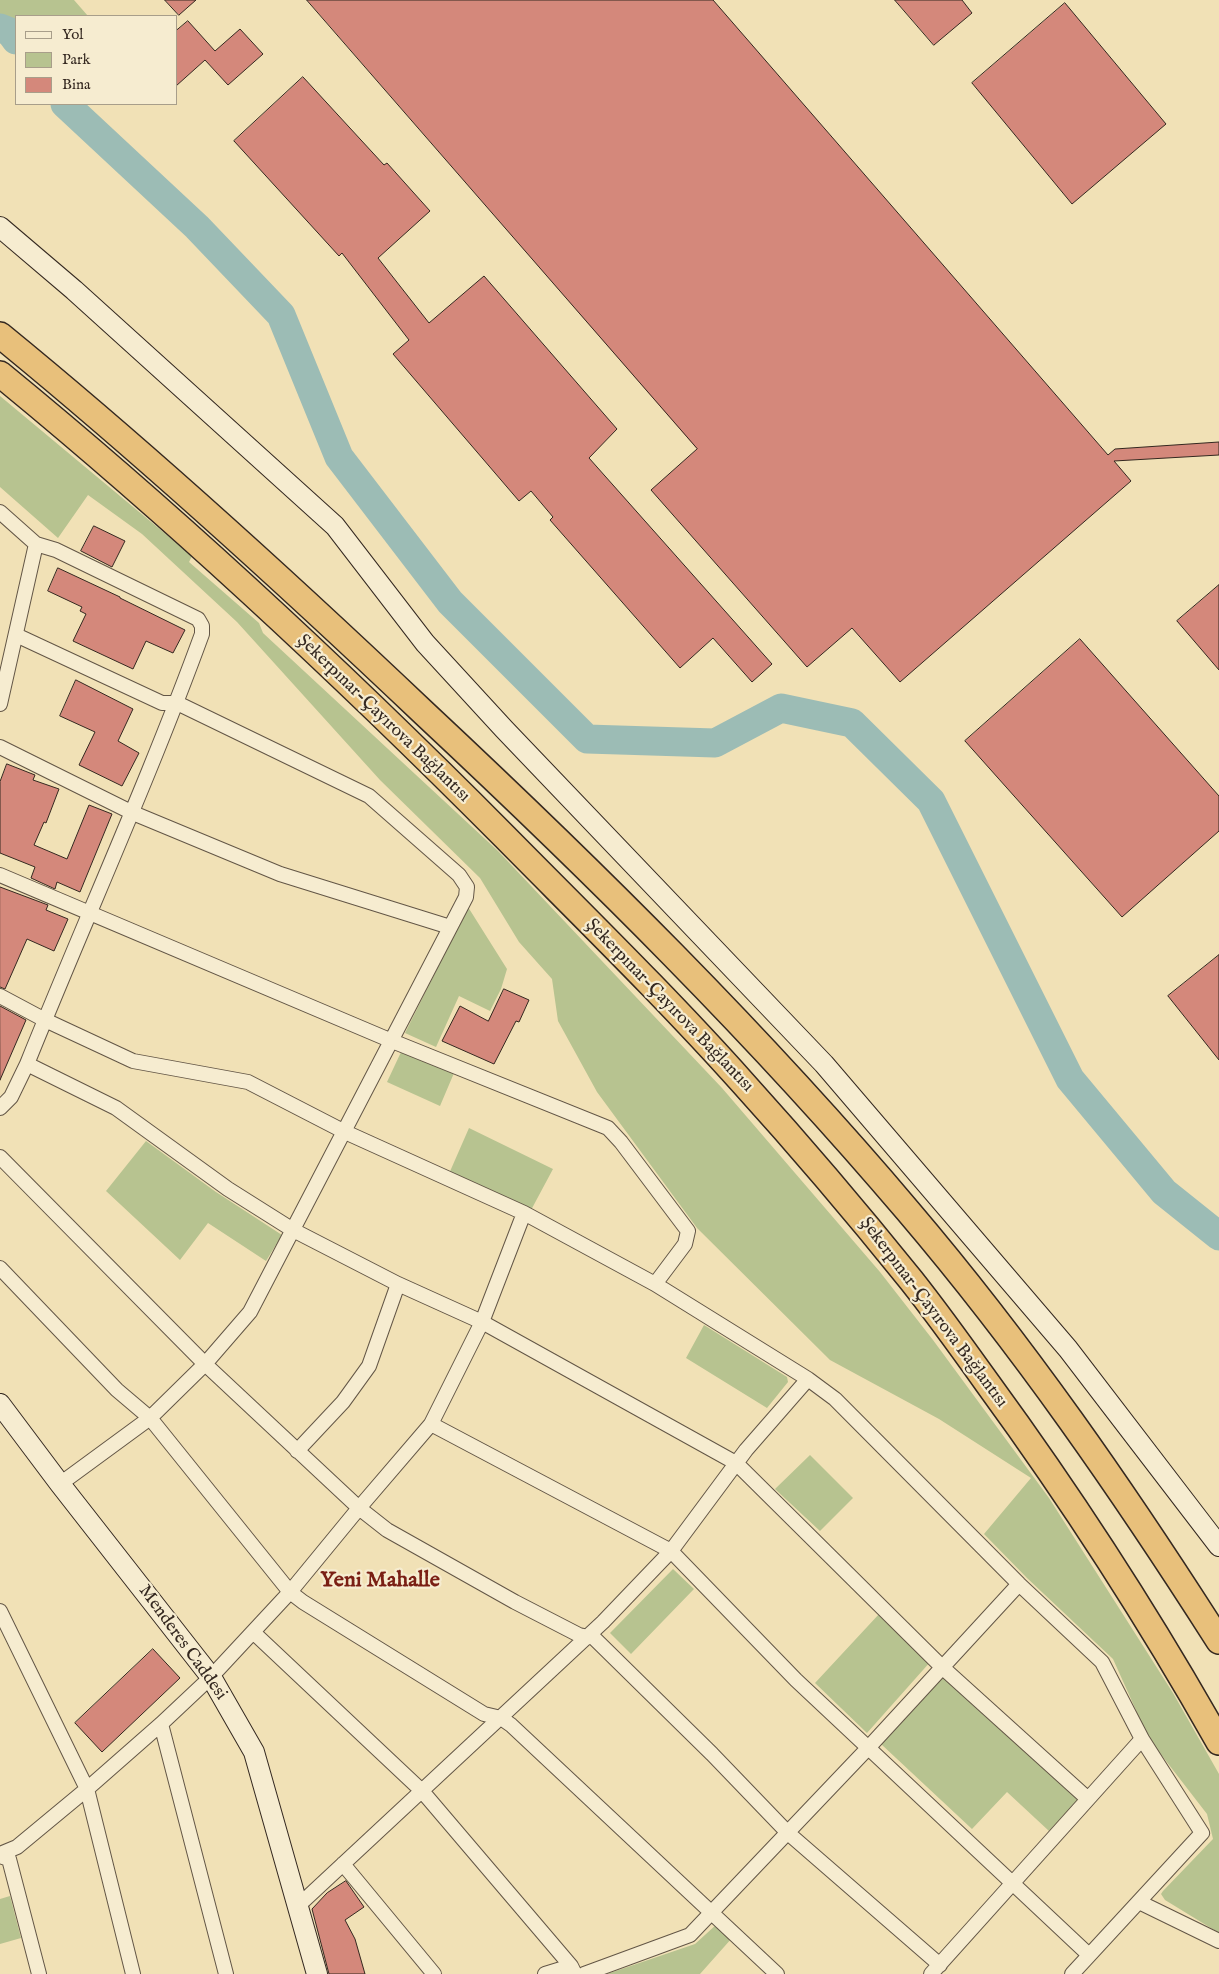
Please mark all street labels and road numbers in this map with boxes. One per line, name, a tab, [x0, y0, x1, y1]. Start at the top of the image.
street label: Şekerpınar-Çayırova Bağlantısı	[292, 630, 474, 808]
street label: Şekerpınar-Çayırova Bağlantısı	[580, 915, 758, 1097]
street label: Şekerpınar-Çayırova Bağlantısı	[854, 1214, 1012, 1412]
street label: Menderes Caddesi	[133, 1581, 231, 1705]

